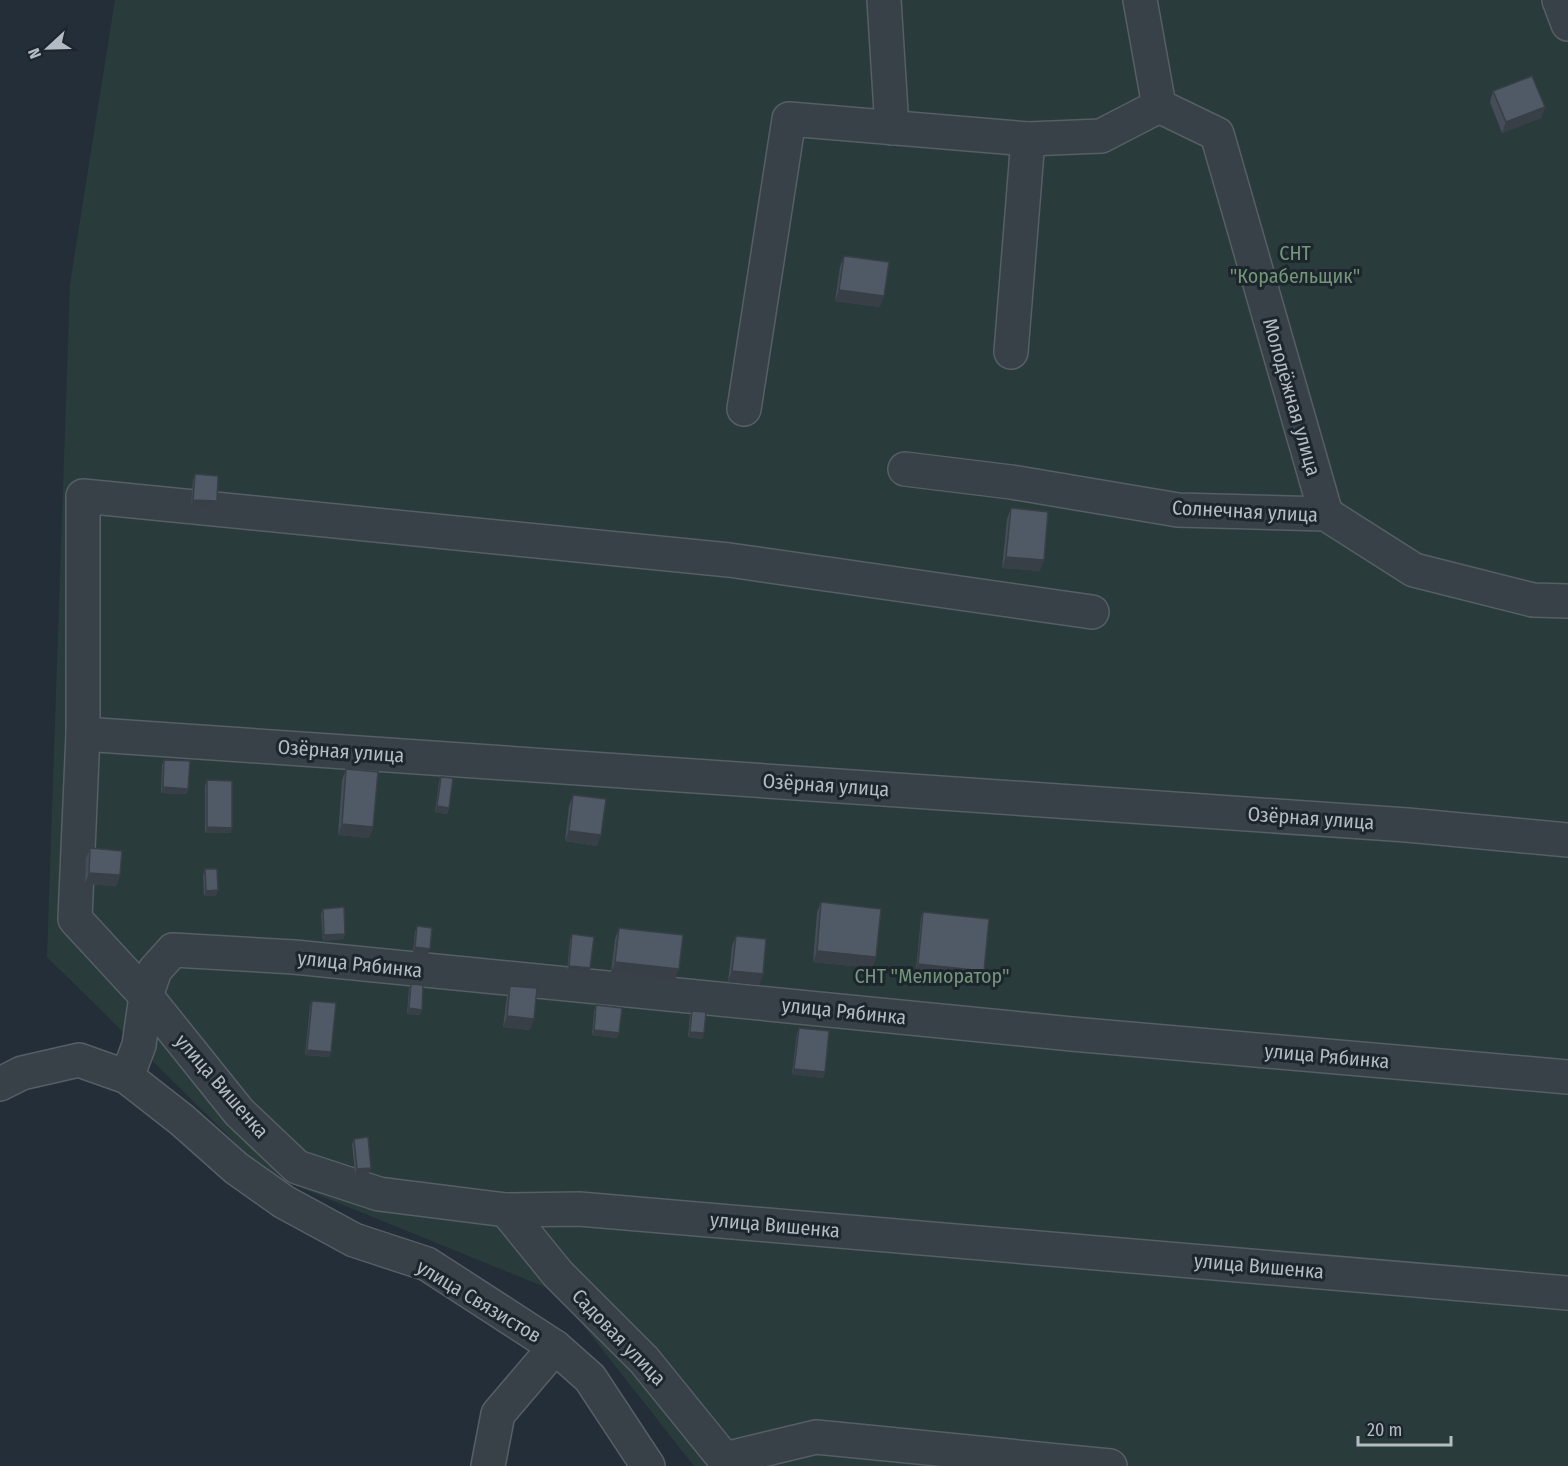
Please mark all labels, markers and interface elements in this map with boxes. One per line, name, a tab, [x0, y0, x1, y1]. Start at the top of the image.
north arrow	[18, 18, 78, 78]
text: N	[24, 45, 45, 61]
park label: СНТ "Корабельщик"	[1230, 241, 1360, 288]
street label: Молодёжная улица	[1258, 315, 1326, 479]
street label: Солнечная улица	[1171, 495, 1319, 527]
street label: Озёрная улица	[277, 735, 405, 767]
street label: Озёрная улица	[762, 769, 890, 801]
street label: Озёрная улица	[1247, 802, 1375, 834]
street label: улица Рябинка	[297, 946, 423, 982]
park label: СНТ "Мелиоратор"	[854, 964, 1010, 988]
street label: улица Рябинка	[781, 993, 907, 1029]
street label: улица Вишенка	[170, 1029, 274, 1143]
street label: улица Рябинка	[1264, 1039, 1390, 1073]
street label: улица Вишенка	[709, 1207, 841, 1243]
street label: улица Вишенка	[1193, 1248, 1325, 1284]
street label: улица Связистов	[412, 1254, 546, 1348]
street label: Садовая улица	[567, 1284, 671, 1390]
scale bar	[1358, 1409, 1451, 1447]
text: 20 m	[1367, 1419, 1402, 1441]

